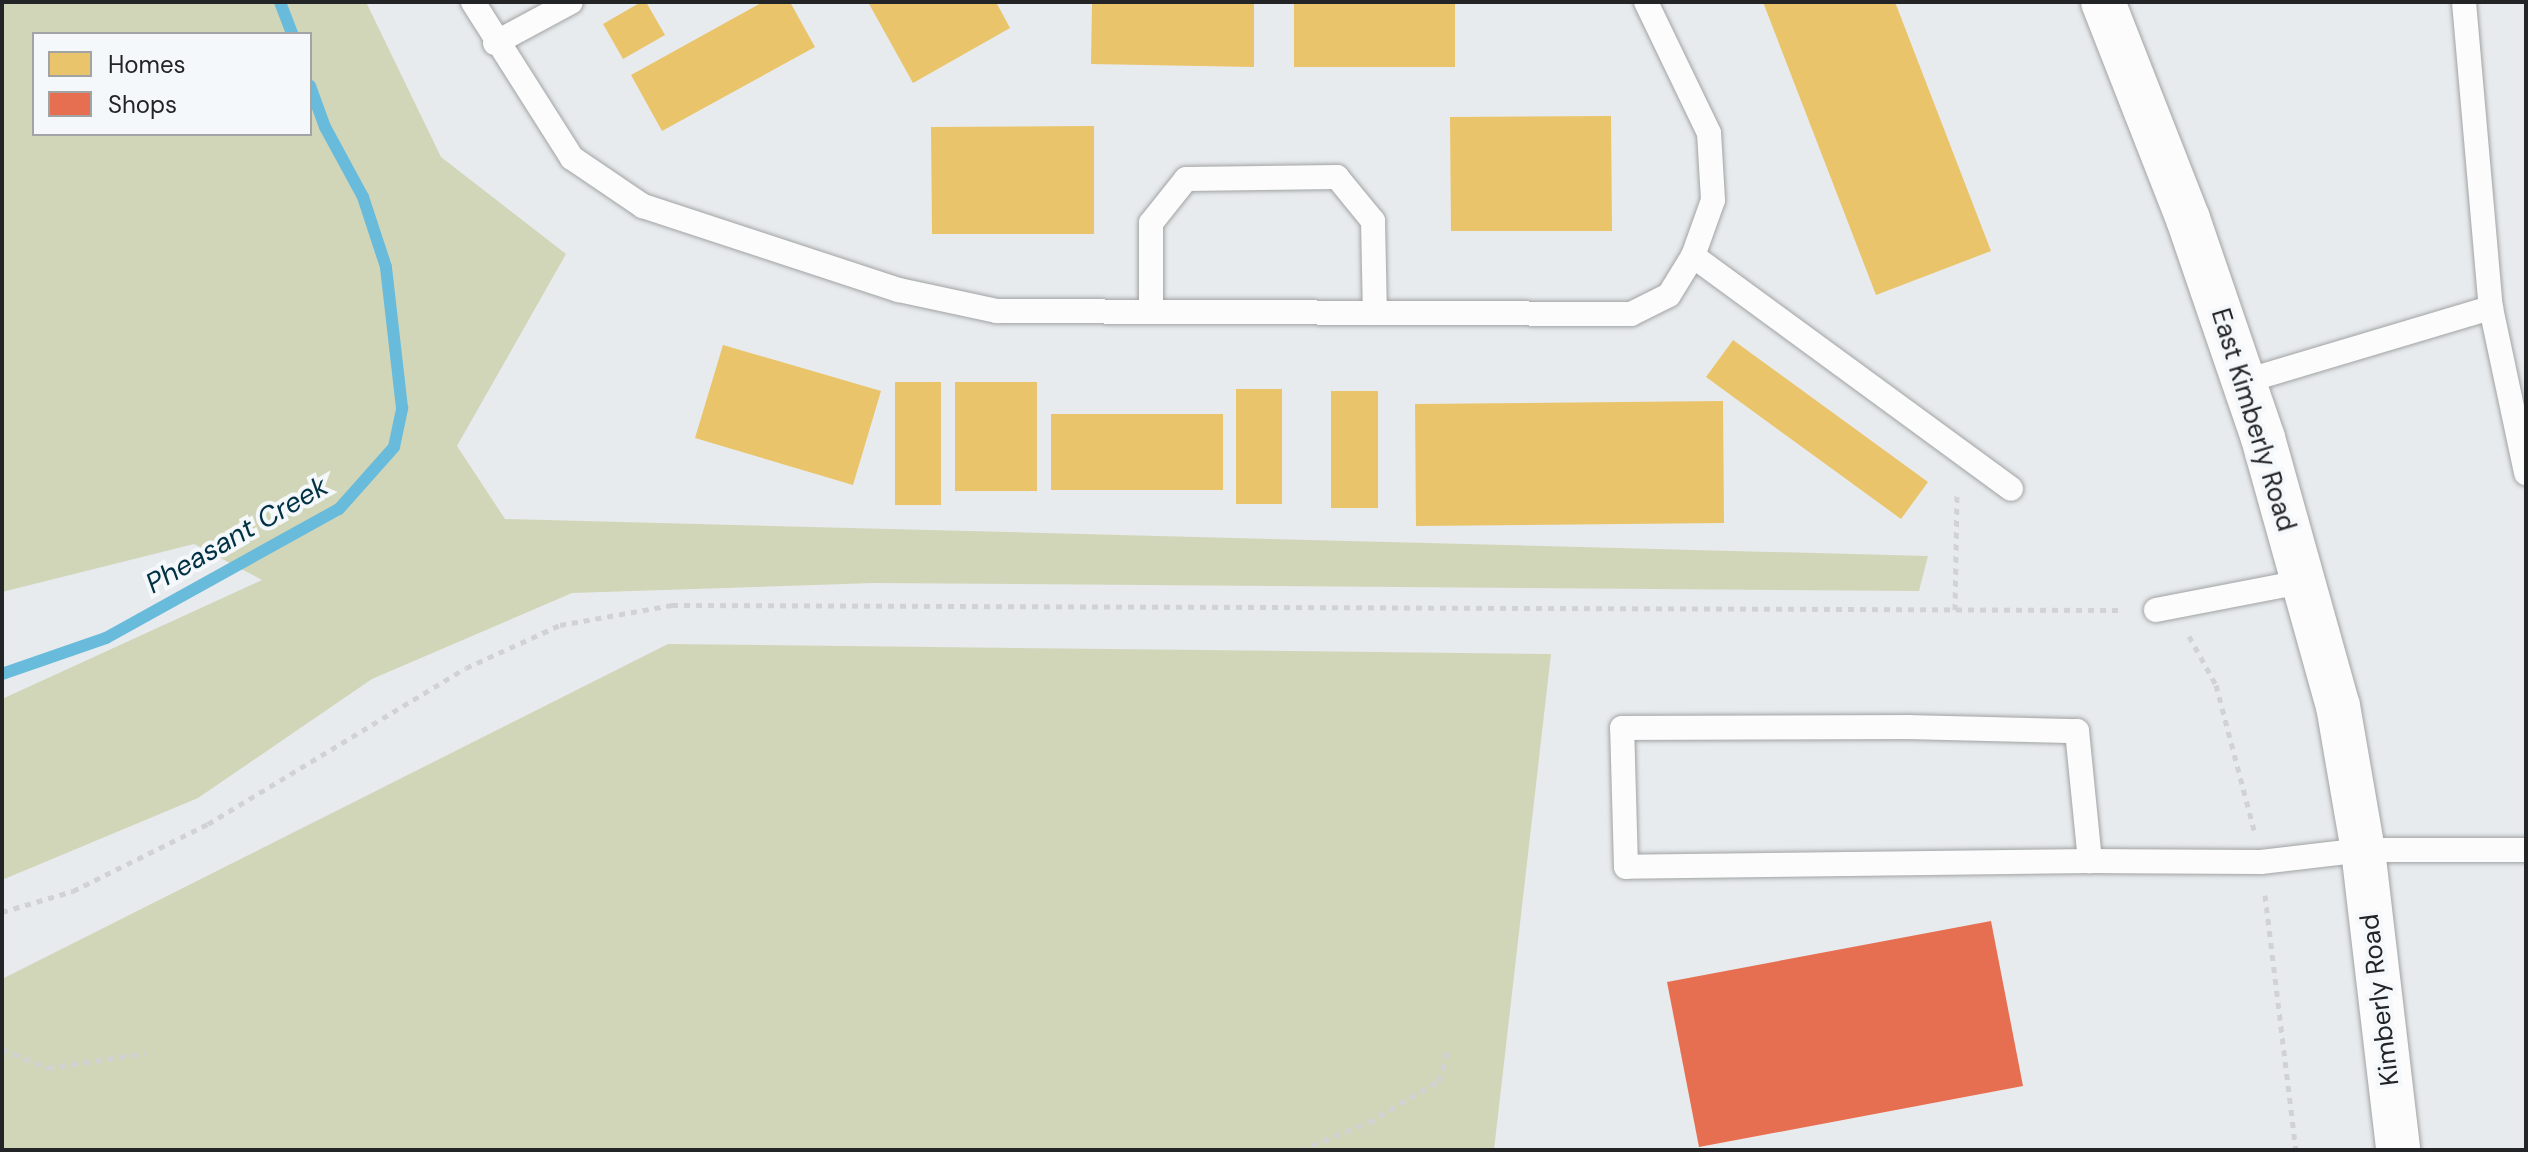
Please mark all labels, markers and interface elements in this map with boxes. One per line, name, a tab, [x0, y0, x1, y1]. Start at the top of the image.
legend	[32, 32, 312, 136]
text: Homes	[108, 49, 186, 80]
text: Shops	[108, 89, 177, 120]
street label: East Kimberly Road	[2204, 305, 2302, 535]
water label: Pheasant Creek	[140, 469, 334, 601]
street label: Kimberly Road	[2354, 912, 2406, 1088]

